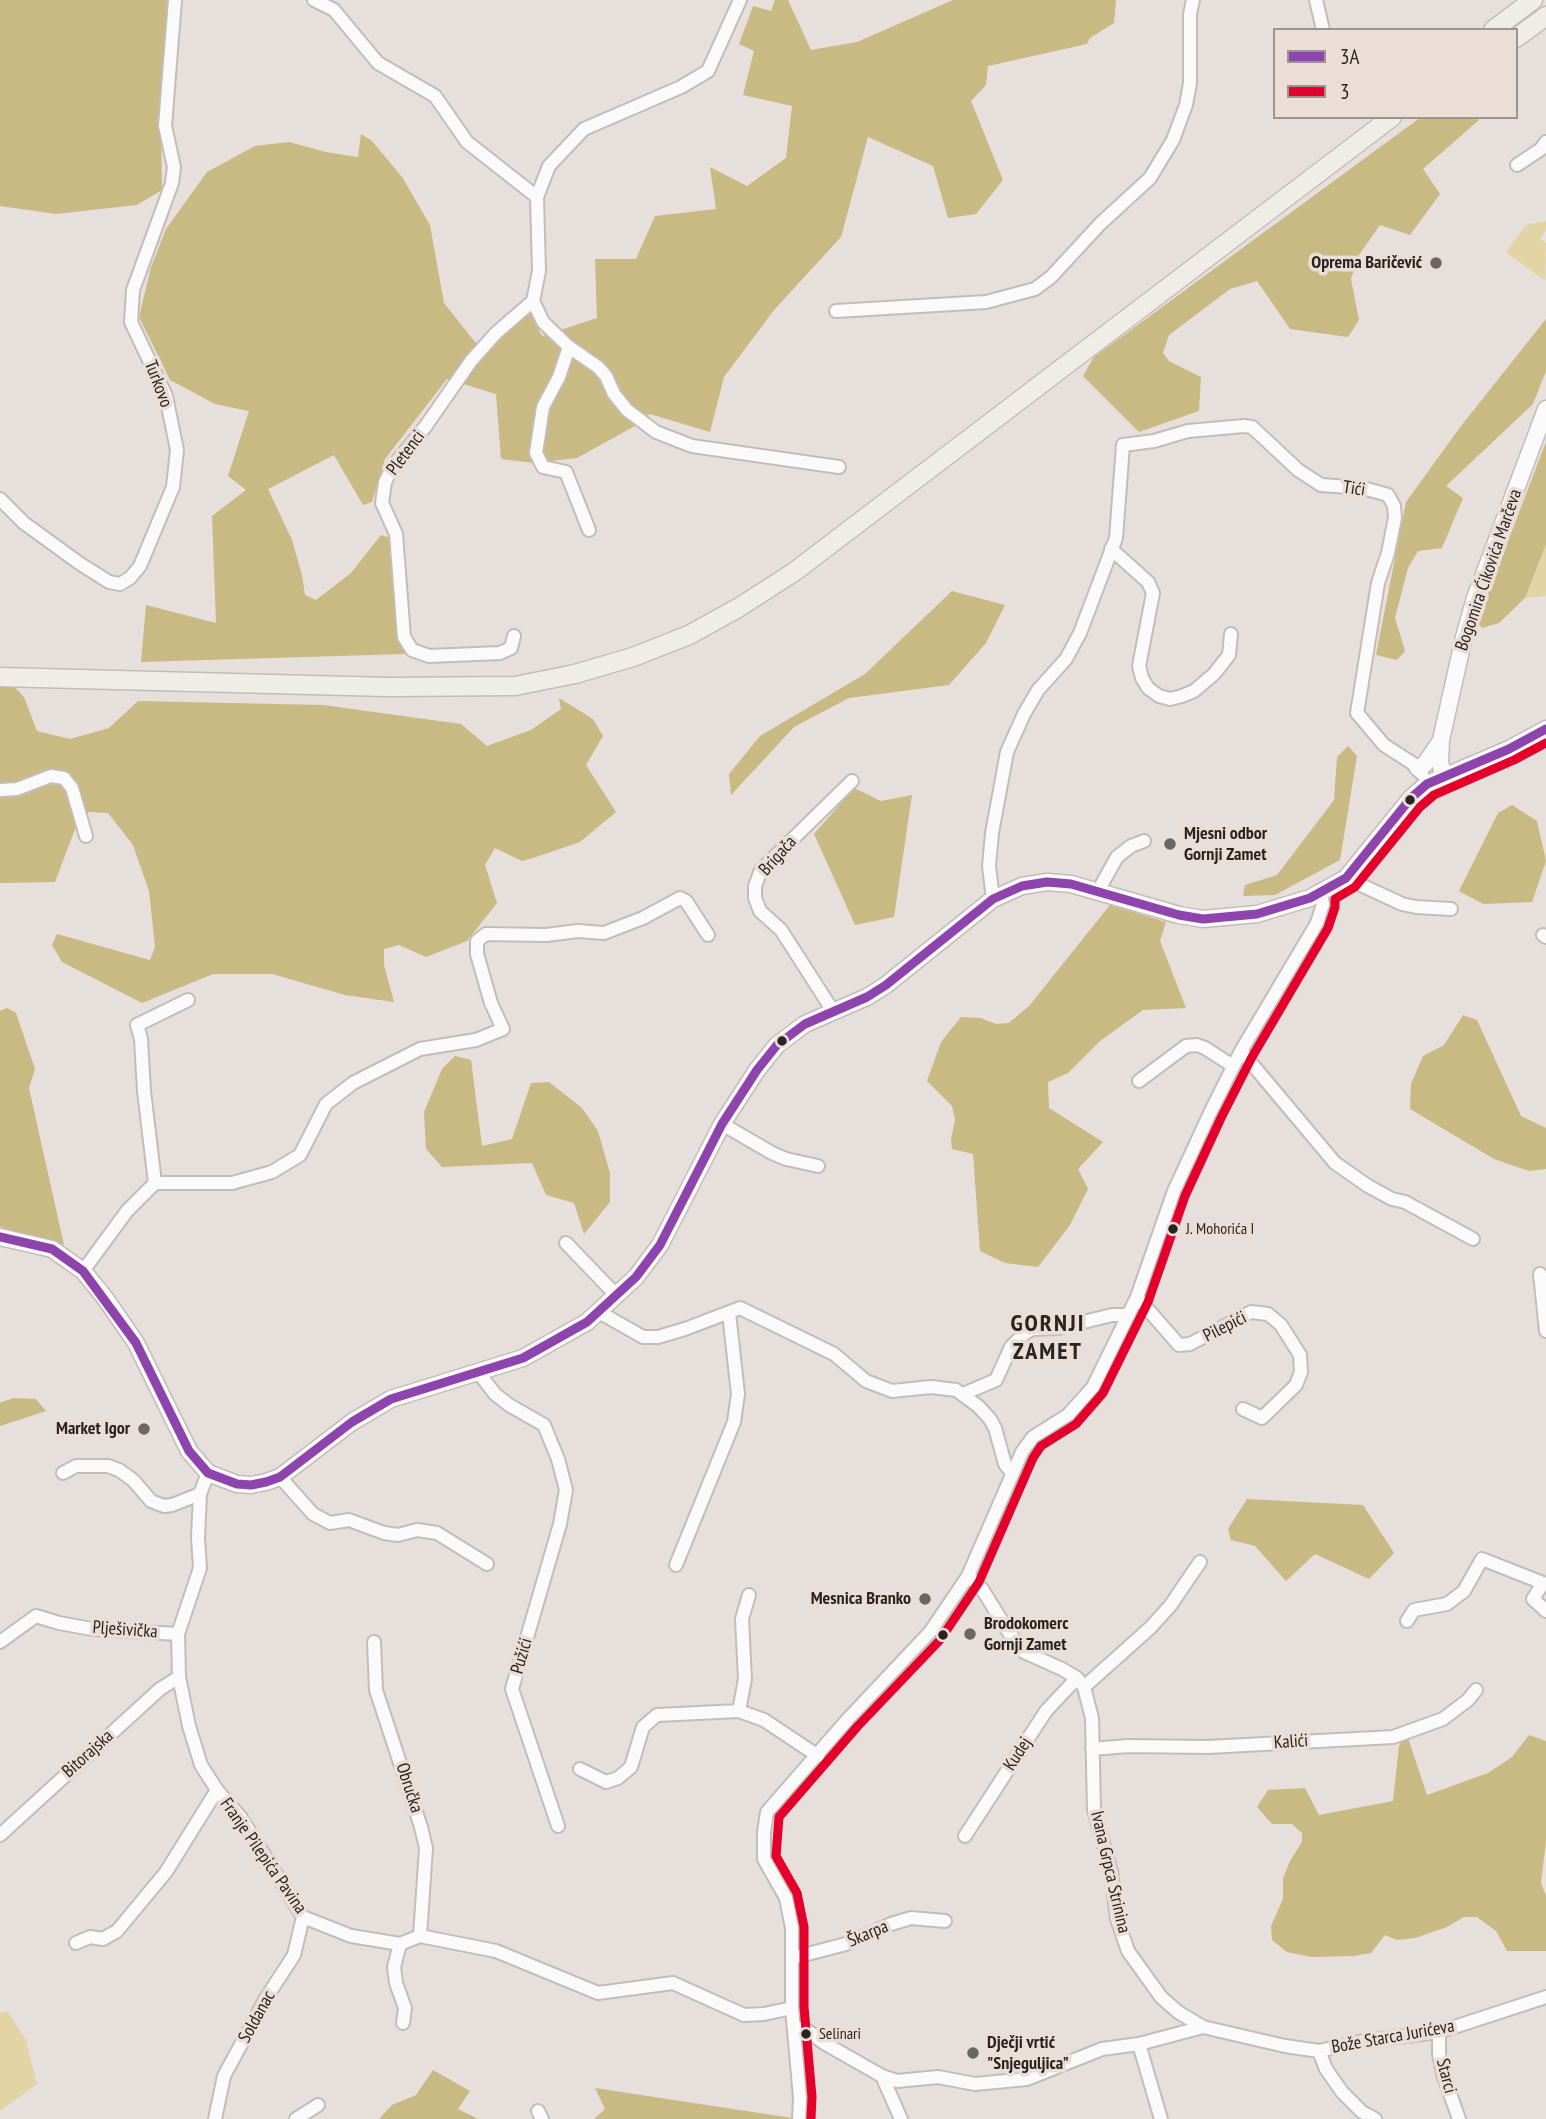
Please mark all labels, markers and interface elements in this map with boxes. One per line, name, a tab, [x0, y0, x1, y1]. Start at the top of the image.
legend	[1273, 28, 1518, 119]
text: 3A	[1340, 43, 1359, 70]
text: 3	[1340, 78, 1349, 105]
place label: Oprema Baričević	[1311, 252, 1422, 274]
marker: Oprema Baričević	[1428, 255, 1444, 271]
street label: Turkovo	[139, 358, 177, 410]
street label: Pletenci	[382, 426, 430, 480]
street label: Tići	[1341, 477, 1367, 501]
street label: Bogomira Ćikovića Marčeva	[1451, 486, 1527, 654]
unlabelled marker	[1403, 793, 1417, 807]
place label: Mjesni odbor Gornji Zamet	[1184, 823, 1267, 866]
street label: Brigača	[755, 832, 801, 880]
marker: Mjesni odbor Gornji Zamet	[1162, 836, 1178, 852]
unlabelled marker	[775, 1034, 789, 1048]
place label: J. Mohorića I	[1186, 1219, 1254, 1239]
marker: J. Mohorića I	[1166, 1222, 1180, 1236]
street label: Pilepići	[1200, 1307, 1250, 1347]
district label: GORNJI ZAMET	[1011, 1310, 1085, 1366]
place label: Market Igor	[56, 1418, 130, 1440]
marker: Market Igor	[136, 1421, 152, 1437]
place label: Mesnica Branko	[811, 1588, 911, 1610]
marker: Mesnica Branko	[917, 1591, 933, 1607]
place label: Brodokomerc Gornji Zamet	[984, 1613, 1069, 1656]
street label: Plješivička	[92, 1617, 158, 1643]
marker: Brodokomerc Gornji Zamet	[962, 1626, 978, 1642]
unlabelled marker	[936, 1628, 950, 1642]
street label: Pužići	[507, 1636, 537, 1676]
street label: Bitorajska	[58, 1725, 118, 1783]
street label: Kalići	[1273, 1730, 1309, 1754]
street label: Kudej	[999, 1733, 1037, 1775]
street label: Obručka	[391, 1760, 427, 1816]
street label: Franje Pilepića Pavina	[215, 1794, 311, 1918]
street label: Ivana Grpca Strinina	[1085, 1809, 1135, 1935]
street label: Škarpa	[845, 1916, 891, 1952]
street label: Soldanac	[234, 1987, 280, 2047]
street label: Bože Starca Jurićeva	[1330, 2016, 1456, 2058]
place label: Selinari	[819, 2024, 861, 2044]
marker: Selinari	[799, 2027, 813, 2041]
place label: Dječji vrtić "Snjeguljica"	[987, 2032, 1069, 2074]
marker: Dječji vrtić "Snjeguljica"	[965, 2045, 981, 2061]
street label: Starci	[1431, 2056, 1461, 2096]

